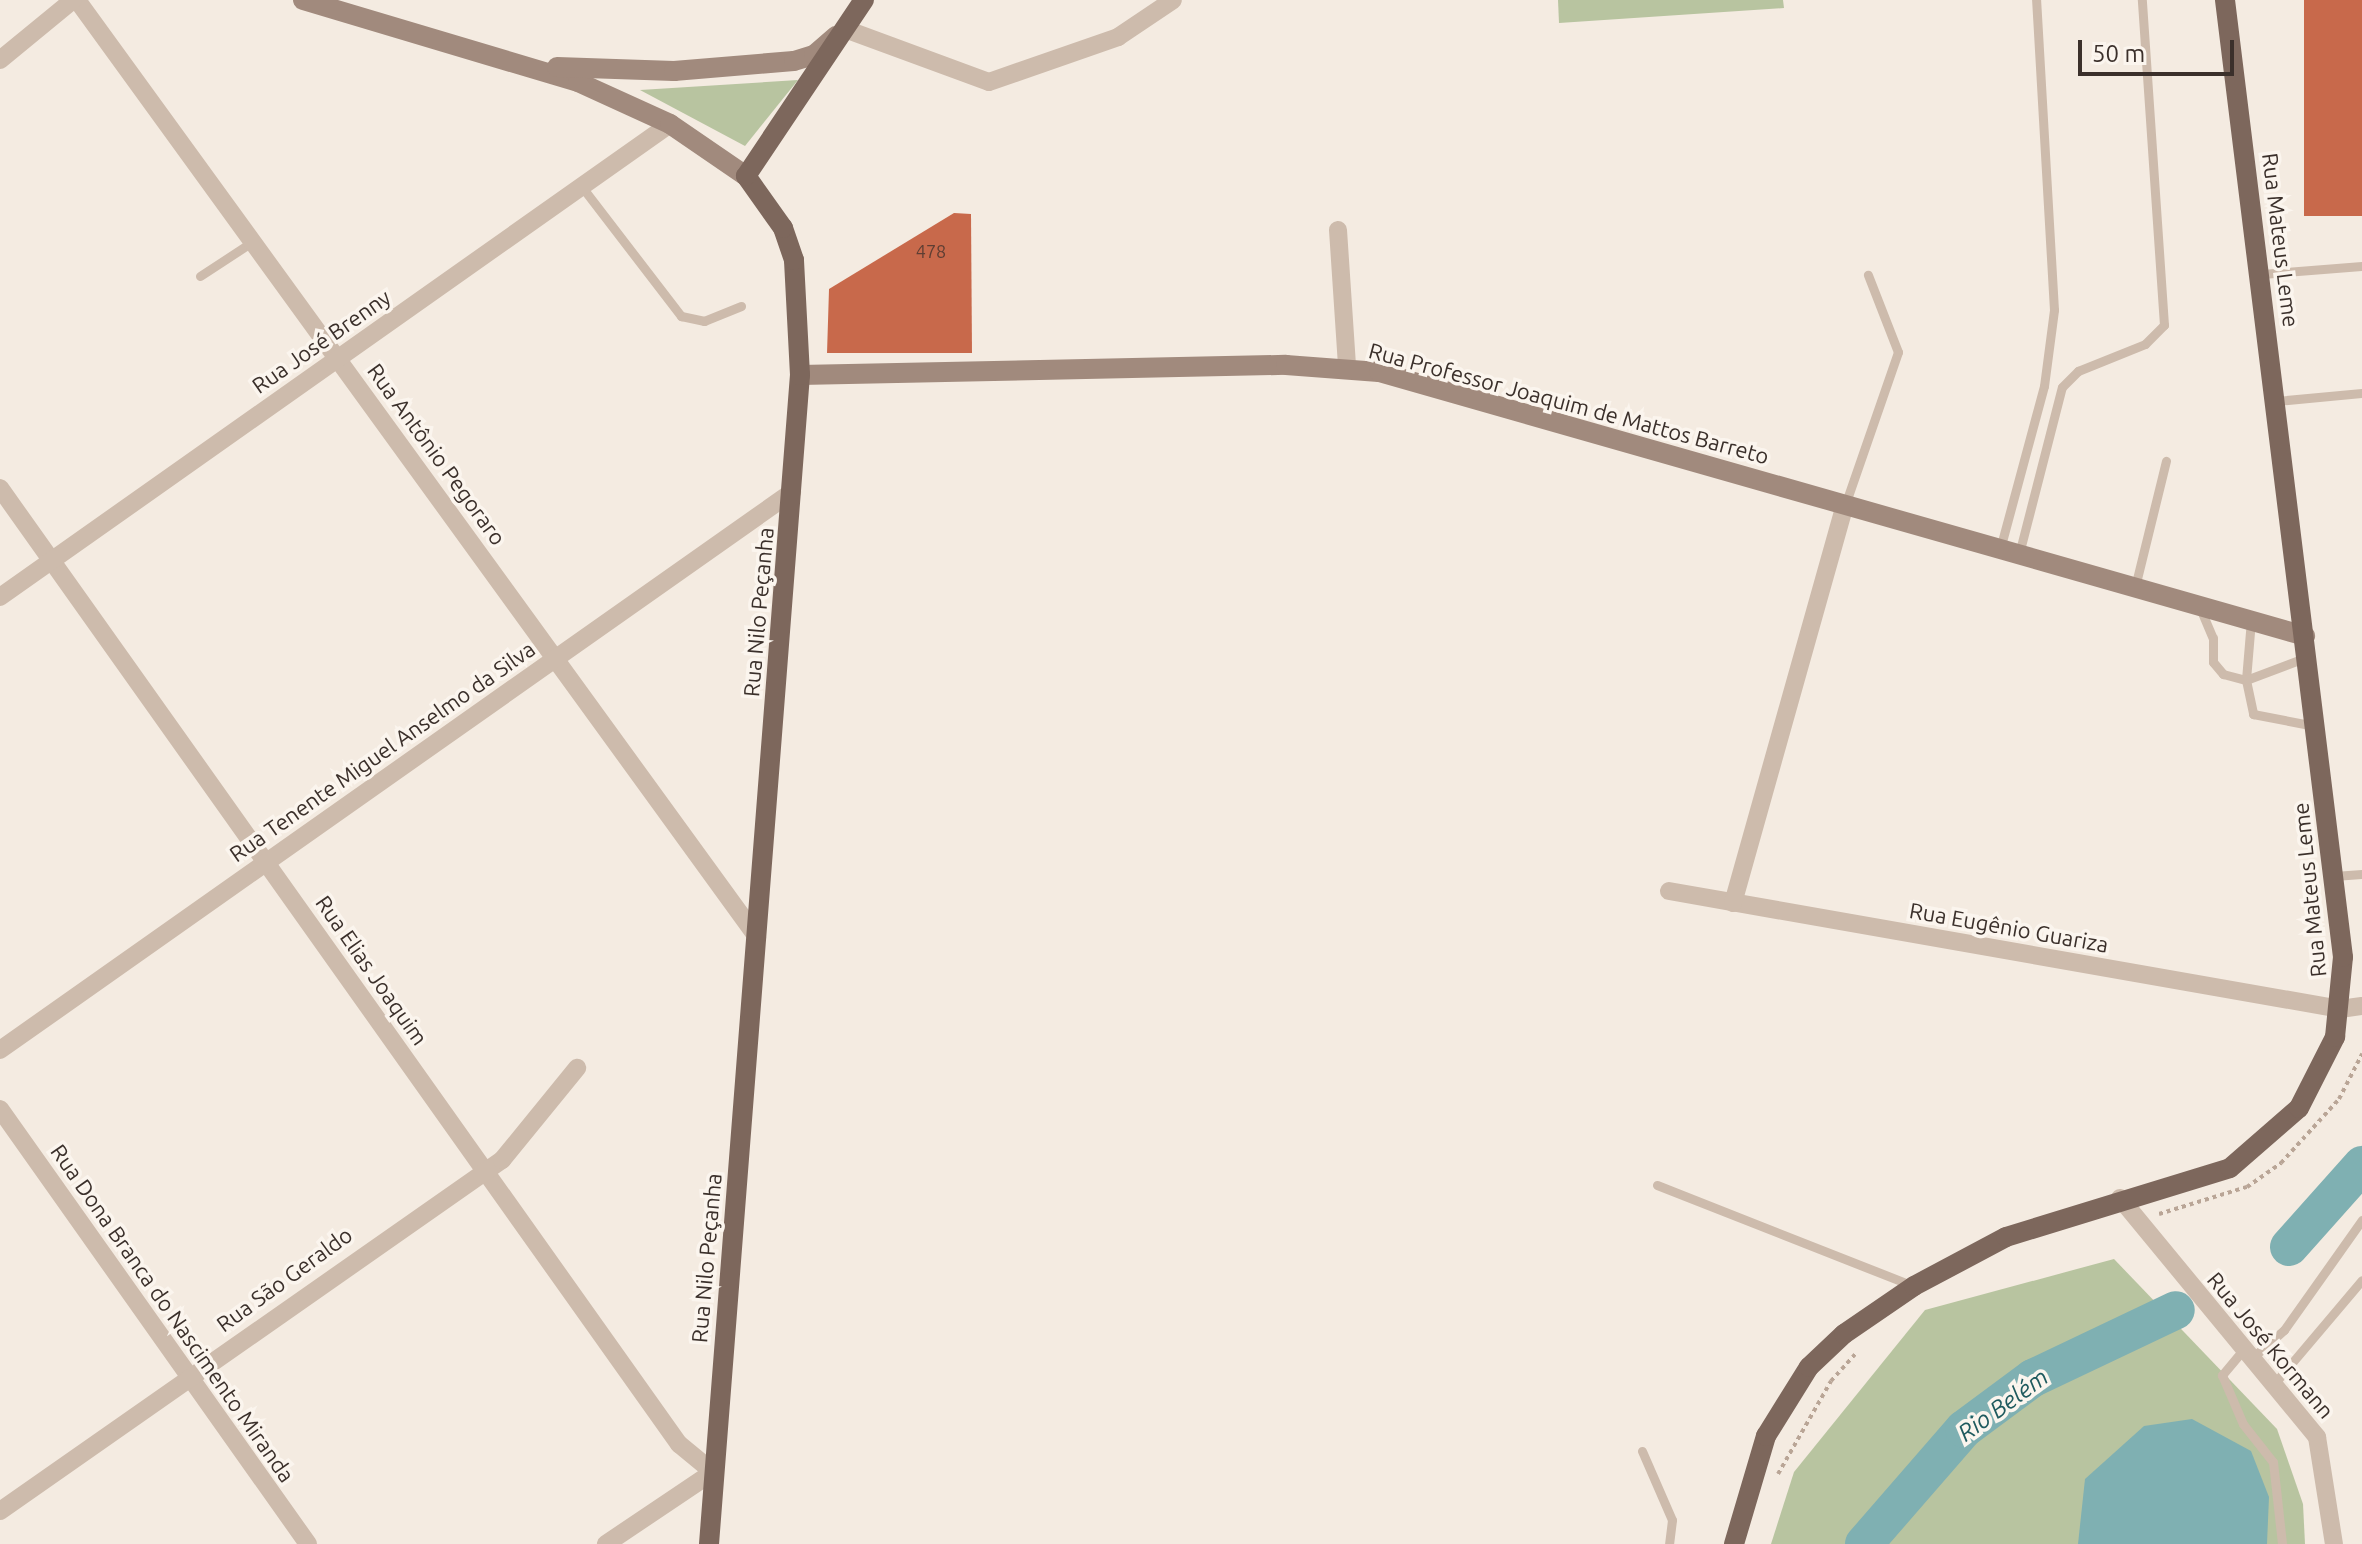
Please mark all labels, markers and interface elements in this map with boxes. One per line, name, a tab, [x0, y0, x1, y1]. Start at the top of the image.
scale bar	[2082, 24, 2238, 74]
text: 50 m	[2092, 40, 2145, 67]
street label: Rua Mateus Leme	[2257, 151, 2305, 329]
house number: 478	[916, 240, 946, 262]
street label: Rua José Brenny	[247, 283, 395, 399]
street label: Rua Professor Joaquim de Mattos Barreto	[1366, 337, 1772, 469]
street label: Rua Antônio Pegoraro	[362, 358, 512, 550]
street label: Rua Nilo Peçanha	[737, 526, 779, 698]
street label: Rua Tenente Miguel Anselmo da Silva	[224, 635, 540, 867]
street label: Rua Mateus Leme	[2287, 801, 2331, 979]
street label: Rua Elias Joaquim	[311, 890, 433, 1050]
street label: Rua Eugênio Guariza	[1907, 897, 2111, 957]
street label: Rua Dona Branca do Nascimento Miranda	[46, 1139, 300, 1487]
street label: Rua Nilo Peçanha	[685, 1172, 727, 1344]
street label: Rua São Geraldo	[211, 1221, 357, 1337]
street label: Rua José Kormann	[2202, 1267, 2340, 1423]
water label: Rio Belém	[1952, 1363, 2054, 1447]

